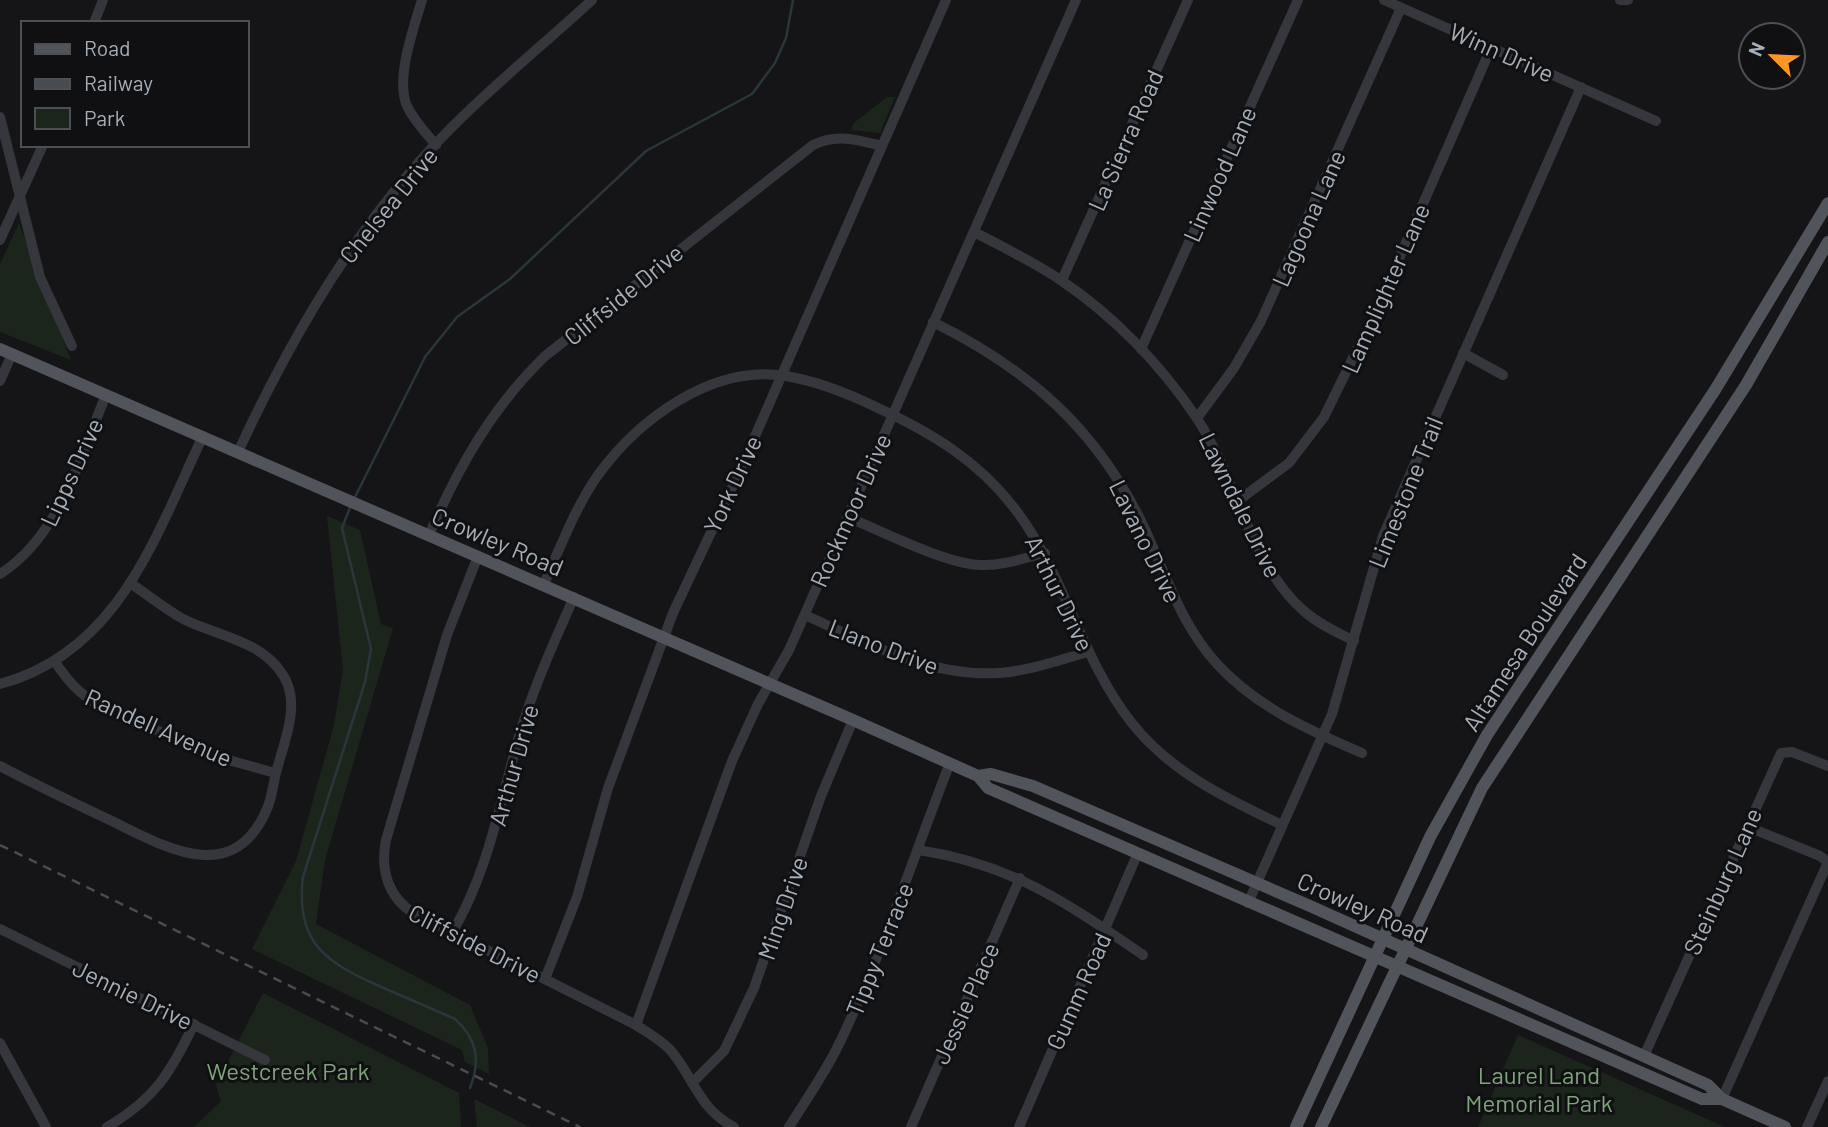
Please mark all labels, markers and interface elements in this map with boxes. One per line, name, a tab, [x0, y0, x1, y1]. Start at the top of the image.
street label: Winn Drive	[1445, 16, 1559, 88]
legend	[21, 21, 248, 147]
north arrow	[1737, 21, 1807, 91]
text: Road	[84, 35, 130, 60]
text: N	[1743, 38, 1769, 59]
street label: La Sierra Road	[1081, 65, 1169, 215]
text: Railway	[84, 70, 153, 95]
street label: Linwood Lane	[1176, 102, 1262, 246]
text: Park	[84, 105, 125, 130]
street label: Chelsea Drive	[333, 141, 443, 269]
street label: Lagoona Lane	[1265, 145, 1351, 291]
street label: Lamplighter Lane	[1335, 199, 1435, 377]
street label: Cliffside Drive	[558, 237, 688, 351]
street label: Limestone Trail	[1362, 412, 1448, 572]
street label: Lipps Drive	[33, 413, 109, 531]
street label: Lawndale Drive	[1193, 428, 1289, 582]
street label: Rockmoor Drive	[803, 429, 897, 591]
street label: York Drive	[697, 431, 767, 537]
street label: Lavano Drive	[1104, 475, 1188, 607]
street label: Crowley Road	[428, 500, 568, 582]
street label: Arthur Drive	[1020, 530, 1100, 656]
street label: Altamesa Boulevard	[1456, 548, 1592, 736]
street label: Llano Drive	[825, 612, 943, 680]
street label: Randell Avenue	[81, 682, 237, 772]
street label: Arthur Drive	[482, 701, 544, 829]
street label: Steinburg Lane	[1677, 803, 1767, 959]
street label: Ming Drive	[751, 853, 813, 963]
street label: Crowley Road	[1293, 865, 1433, 949]
street label: Tippy Terrace	[839, 878, 919, 1020]
street label: Cliffside Drive	[404, 897, 546, 989]
street label: Gumm Road	[1039, 928, 1117, 1054]
street label: Jessie Place	[925, 938, 1005, 1068]
street label: Jennie Drive	[68, 953, 198, 1035]
park label: Westcreek Park	[206, 1056, 370, 1085]
park label: Laurel Land Memorial Park	[1465, 1060, 1613, 1117]

